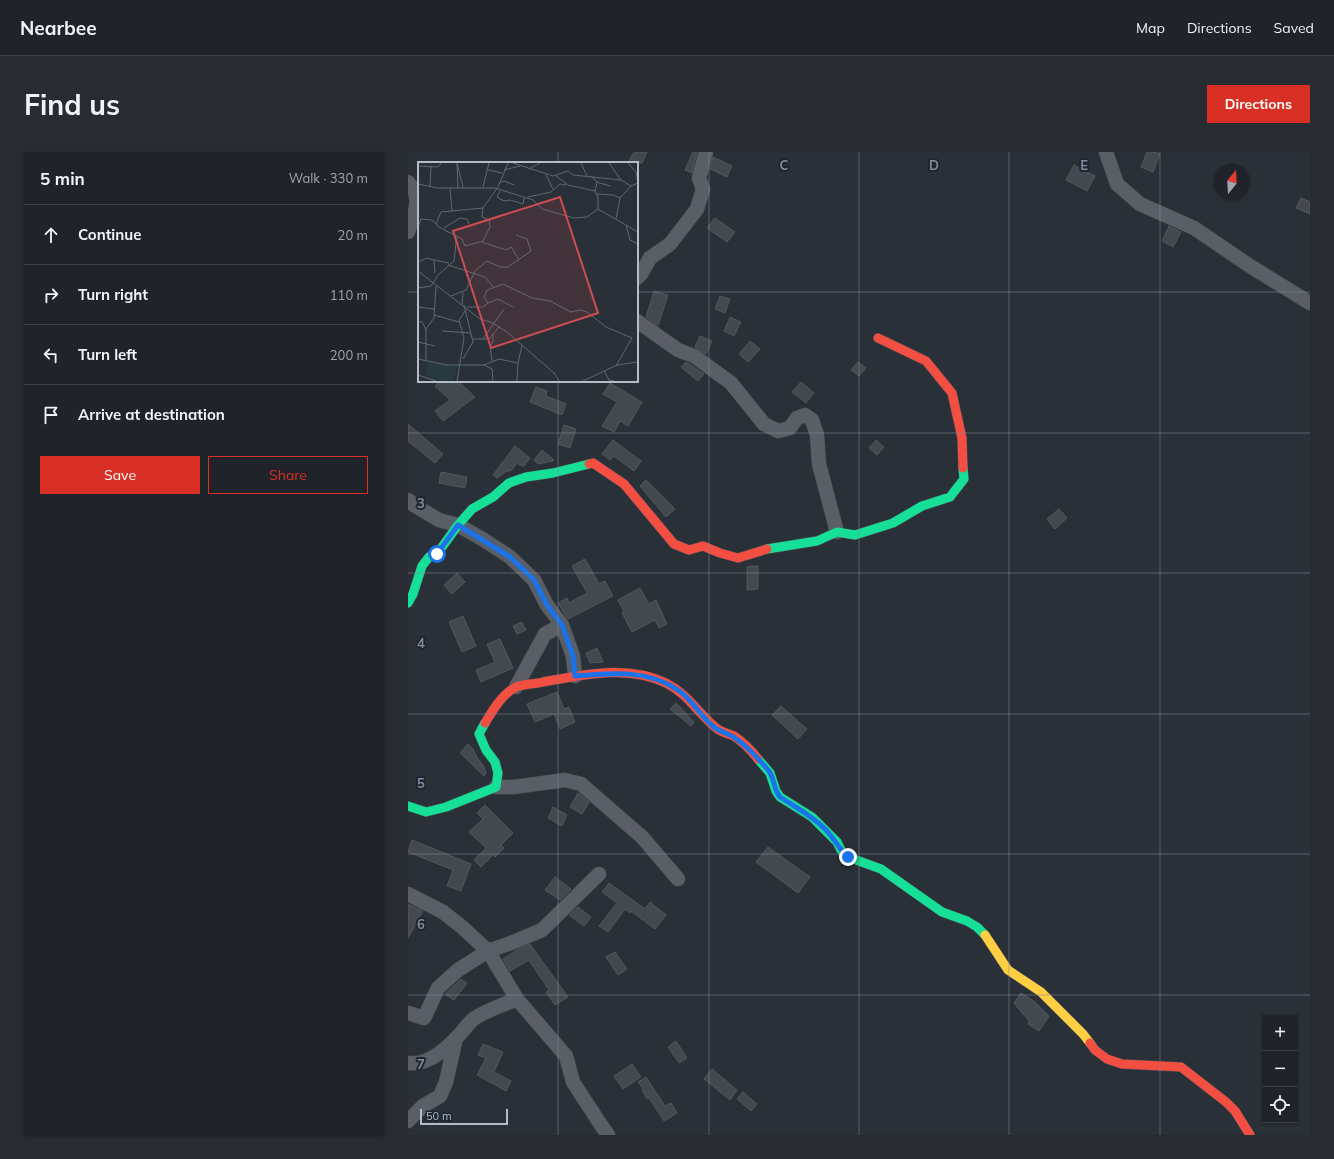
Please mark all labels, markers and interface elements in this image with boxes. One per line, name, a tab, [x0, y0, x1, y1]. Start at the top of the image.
text: Nearbee	[20, 16, 97, 40]
text: Map	[1136, 19, 1165, 37]
text: Directions	[1187, 19, 1252, 37]
text: Saved	[1274, 19, 1314, 37]
button: Directions	[1207, 85, 1310, 123]
text: Find us	[24, 87, 120, 122]
text: C	[780, 157, 789, 173]
text: D	[929, 157, 939, 173]
text: E	[1080, 157, 1088, 173]
inset map	[418, 162, 638, 382]
north arrow	[1214, 164, 1250, 200]
text: 5 min	[40, 168, 85, 189]
text: Walk · 330 m	[289, 170, 368, 186]
icon: ahead	[40, 224, 62, 246]
text: Continue	[78, 225, 141, 244]
text: 20 m	[338, 227, 368, 243]
icon: right	[40, 284, 62, 306]
text: Turn right	[78, 285, 148, 304]
text: 110 m	[330, 287, 368, 303]
icon: left	[40, 344, 62, 366]
text: Turn left	[78, 345, 137, 364]
text: 200 m	[330, 347, 368, 363]
icon: arrive	[40, 404, 62, 426]
text: Arrive at destination	[78, 405, 225, 424]
button: Save	[40, 456, 200, 494]
button: Share	[208, 456, 368, 494]
text: 3	[417, 495, 425, 511]
route start	[428, 545, 446, 563]
text: 4	[417, 635, 425, 651]
text: 5	[417, 775, 425, 791]
route end	[839, 848, 857, 866]
text: 6	[417, 916, 425, 932]
map controls	[1262, 1015, 1298, 1123]
button: +	[1262, 1015, 1298, 1051]
button: −	[1262, 1051, 1298, 1087]
text: 7	[417, 1056, 425, 1072]
button: locate	[1262, 1087, 1298, 1123]
scale bar	[420, 1107, 508, 1126]
text: 50 m	[426, 1109, 452, 1123]

